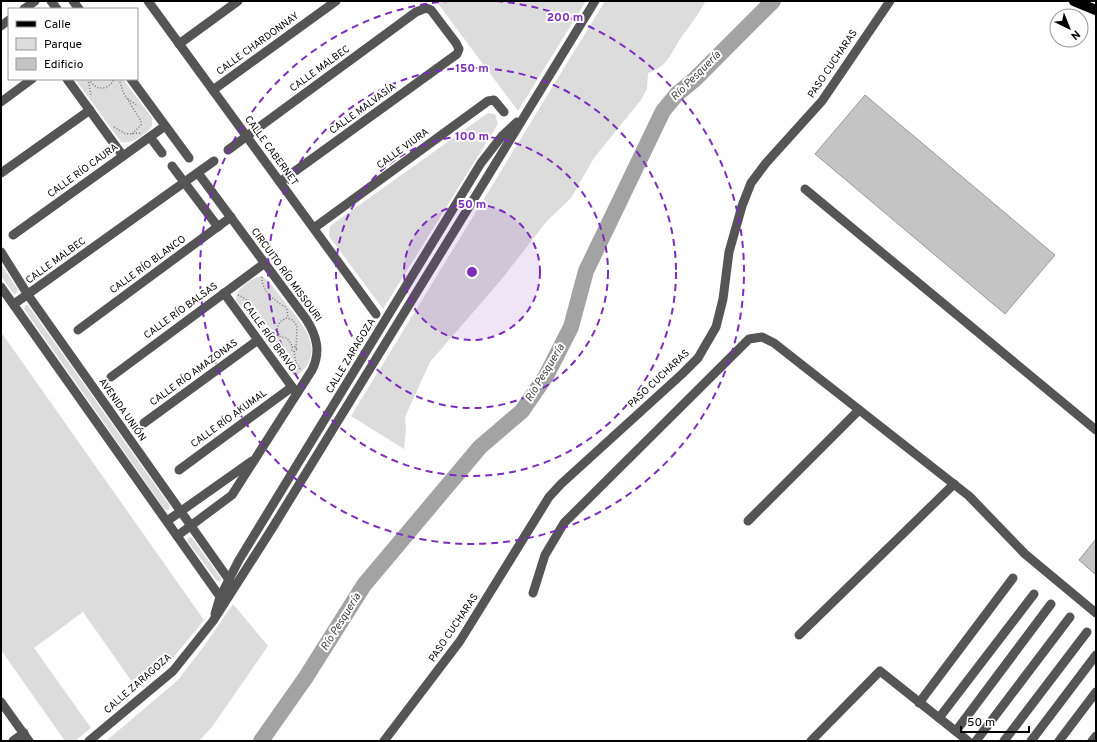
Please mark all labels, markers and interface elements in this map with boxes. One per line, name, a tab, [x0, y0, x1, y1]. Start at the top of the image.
legend	[8, 8, 138, 80]
north arrow	[1049, 8, 1089, 48]
street label: CALLE CHARDONNAY	[214, 9, 302, 78]
text: 200 m	[547, 10, 583, 26]
text: Calle	[44, 17, 71, 33]
street label: PASO CUCHARAS	[805, 27, 861, 101]
text: N	[1067, 27, 1083, 42]
text: Parque	[44, 37, 82, 53]
street label: CALLE MALBEC	[287, 43, 353, 95]
water label: Río Pesquería	[668, 48, 724, 104]
text: Edificio	[44, 57, 84, 73]
text: 150 m	[455, 61, 489, 77]
street label: CALLE MALVASÍA	[327, 80, 399, 138]
street label: CALLE CABERNET	[241, 114, 301, 189]
street label: CALLE VIURA	[374, 126, 432, 172]
text: 100 m	[455, 129, 489, 145]
street label: CALLE RÍO CAURA	[45, 141, 121, 201]
text: 50 m	[458, 197, 486, 213]
street label: CIRCUITO RÍO MISSOURI	[248, 226, 324, 324]
street label: CALLE RÍO BLANCO	[107, 233, 189, 297]
street label: CALLE MALBEC	[23, 235, 89, 287]
centre of rings	[465, 265, 479, 279]
street label: CALLE RÍO BALSAS	[142, 280, 220, 342]
street label: CALLE RÍO BRAVO	[239, 299, 299, 375]
street label: CALLE ZARAGOZA	[323, 316, 379, 396]
street label: CALLE RÍO AMAZONAS	[147, 337, 241, 409]
water label: Río Pesquería	[522, 341, 568, 404]
street label: PASO CUCHARAS	[625, 347, 693, 411]
street label: AVENIDA UNIÓN	[95, 376, 149, 444]
street label: CALLE RÍO AKUMAL	[188, 387, 270, 451]
water label: Río Pesquería	[318, 590, 364, 653]
street label: PASO CUCHARAS	[426, 591, 482, 665]
street label: CALLE ZARAGOZA	[101, 651, 175, 717]
scale bar	[961, 708, 1029, 734]
text: 50 m	[967, 715, 995, 731]

